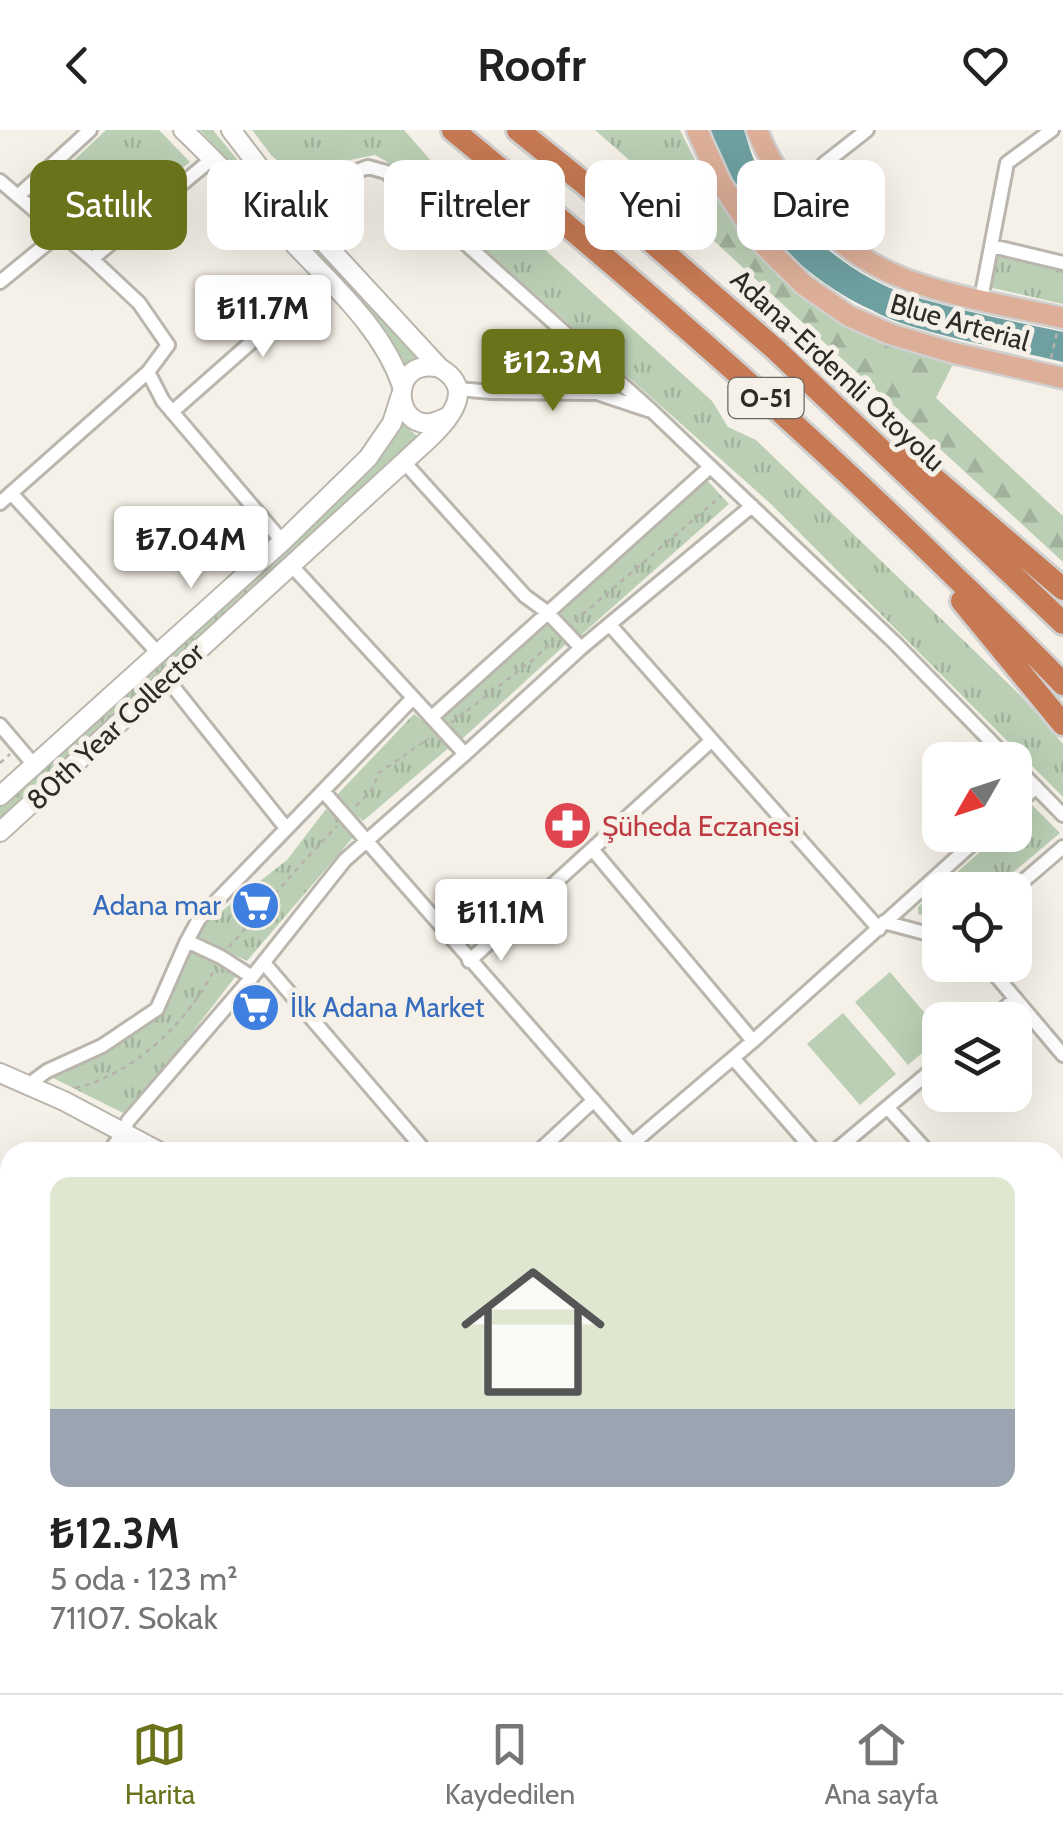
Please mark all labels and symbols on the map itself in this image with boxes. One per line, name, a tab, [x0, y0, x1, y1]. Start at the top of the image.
street label: Adana-Erdemli Otoyolu	[724, 262, 952, 478]
pin: ₺11.7M	[182, 275, 344, 360]
street label: Blue Arterial	[887, 286, 1034, 358]
pin: ₺12.3M	[472, 329, 634, 414]
road number: O-51	[728, 378, 804, 418]
pin: ₺7.04M	[110, 506, 272, 591]
street label: 80th Year Collector	[19, 635, 211, 817]
north arrow	[922, 742, 1032, 852]
pharmacy icon: Şüheda Eczanesi	[541, 800, 593, 852]
place label: Şüheda Eczanesi	[602, 809, 800, 843]
supermarket icon: Adana mar	[230, 879, 282, 931]
pin: ₺11.1M	[420, 879, 582, 964]
place label: Adana mar	[93, 888, 221, 922]
supermarket icon: İlk Adana Market	[229, 981, 281, 1033]
place label: İlk Adana Market	[290, 990, 484, 1024]

